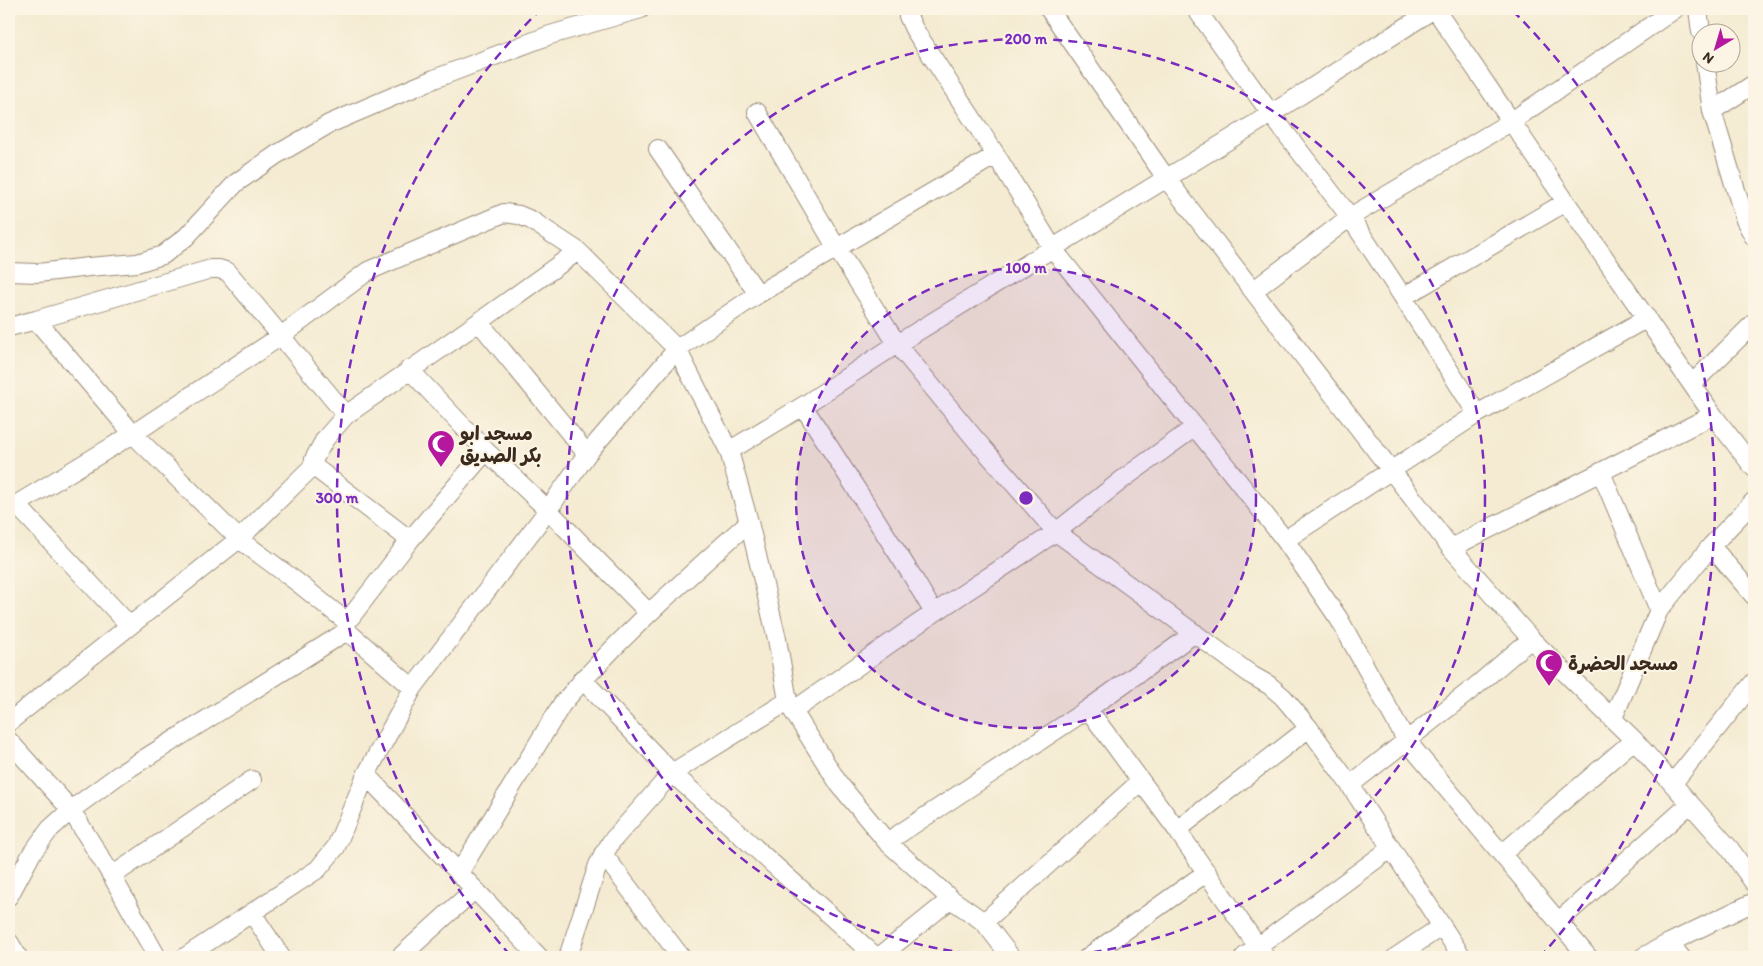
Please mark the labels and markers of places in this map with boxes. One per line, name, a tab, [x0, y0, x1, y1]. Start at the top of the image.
place label: مسجد ابو بكر الصديق	[458, 422, 542, 468]
mosque icon: مسجد ابو بكر الصديق	[426, 429, 456, 468]
centre of rings	[1017, 489, 1035, 507]
mosque icon: مسجد الحضرة	[1534, 648, 1564, 687]
place label: مسجد الحضرة	[1568, 652, 1678, 675]

